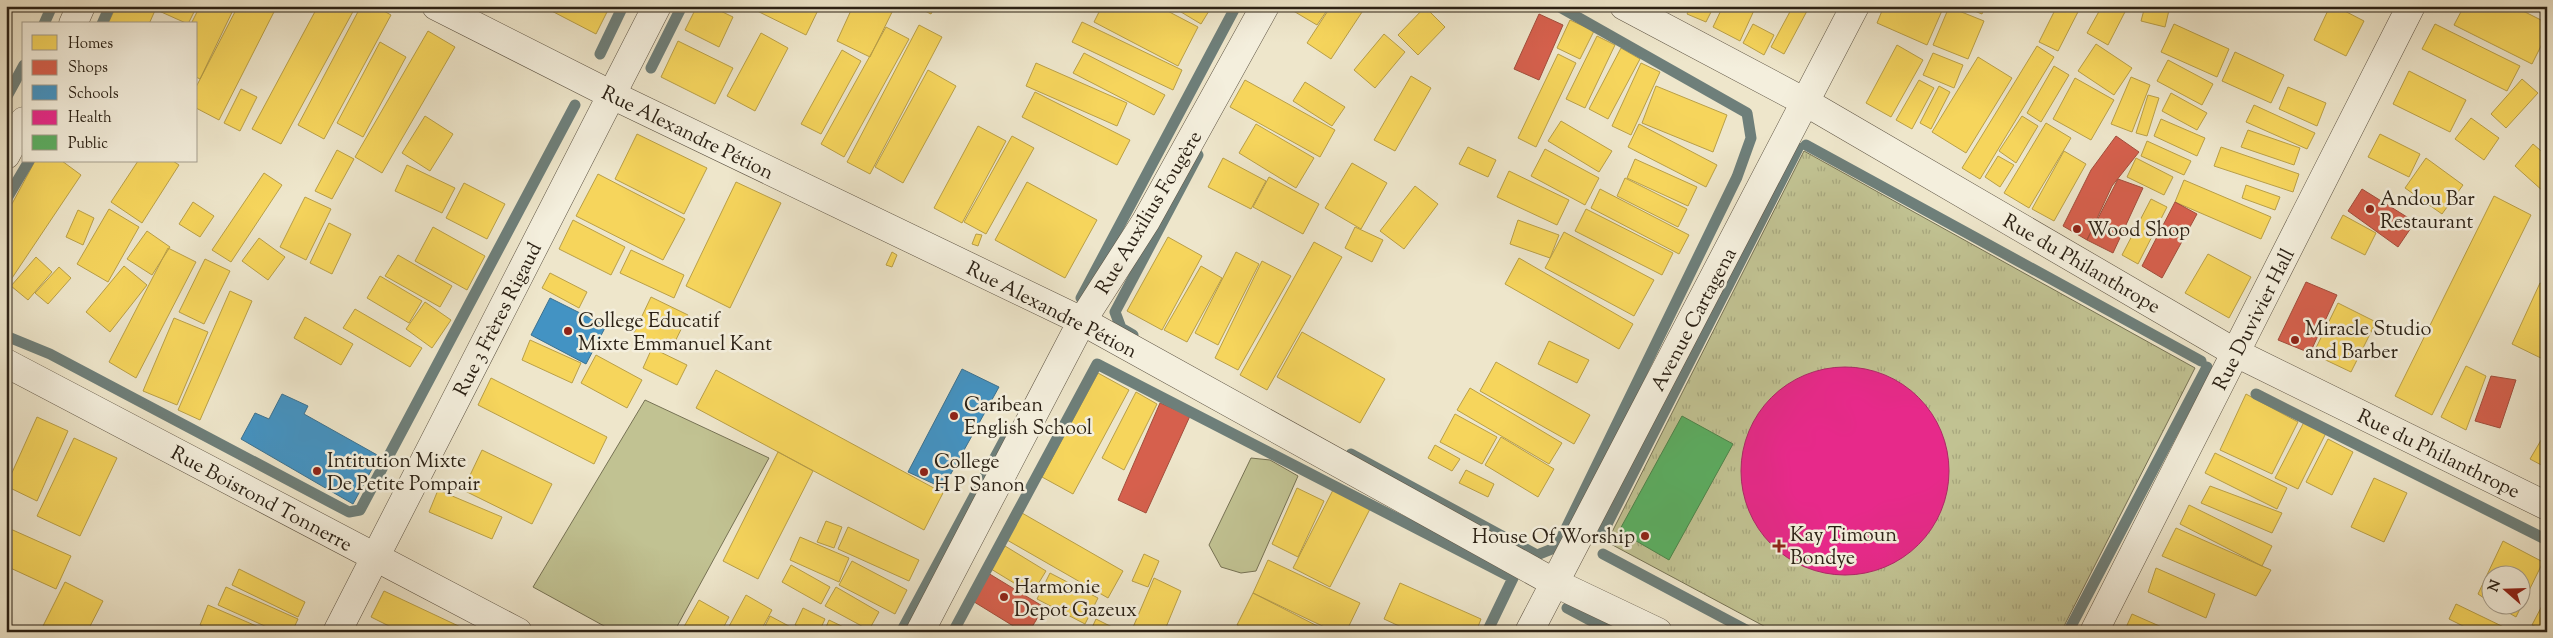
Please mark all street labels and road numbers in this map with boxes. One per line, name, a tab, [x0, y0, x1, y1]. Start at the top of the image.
street label: Rue Alexandre Pétion	[596, 80, 778, 189]
street label: Rue Auxilius Fougère	[1090, 126, 1211, 301]
street label: Rue du Philanthrope	[1996, 208, 2165, 322]
street label: Rue 3 Frères Rigaud	[448, 238, 551, 402]
street label: Avenue Cartagena	[1645, 243, 1745, 397]
street label: Rue Duvivier Hall	[2207, 244, 2304, 396]
street label: Rue Alexandre Pétion	[960, 256, 1142, 367]
street label: Rue du Philanthrope	[2352, 403, 2524, 507]
street label: Rue Boisrond Tonnerre	[165, 440, 357, 560]

